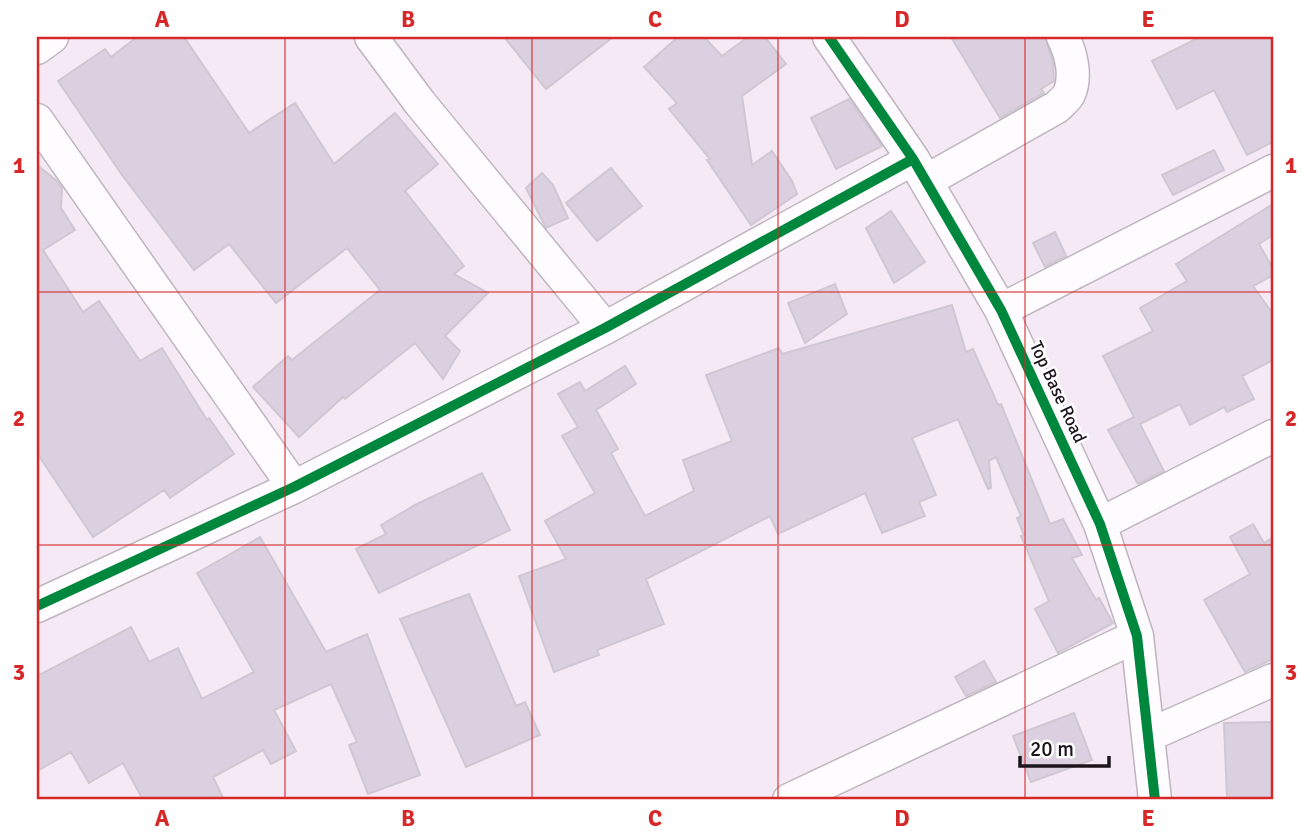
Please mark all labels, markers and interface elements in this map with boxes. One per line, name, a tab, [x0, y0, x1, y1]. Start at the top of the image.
text: A	[155, 5, 170, 34]
text: B	[401, 5, 415, 34]
text: C	[648, 5, 662, 34]
text: D	[894, 5, 910, 34]
text: E	[1141, 5, 1155, 34]
text: 1	[13, 151, 25, 180]
text: 1	[1285, 151, 1297, 180]
street label: Top Base Road	[1025, 338, 1091, 446]
text: 2	[13, 404, 25, 433]
text: 2	[1285, 404, 1297, 433]
text: 3	[13, 658, 25, 687]
text: 3	[1285, 658, 1297, 687]
scale bar	[1020, 725, 1109, 769]
text: 20 m	[1030, 736, 1074, 762]
text: A	[155, 804, 170, 833]
text: B	[401, 804, 415, 833]
text: C	[648, 804, 662, 833]
text: D	[894, 804, 910, 833]
text: E	[1141, 804, 1155, 833]

